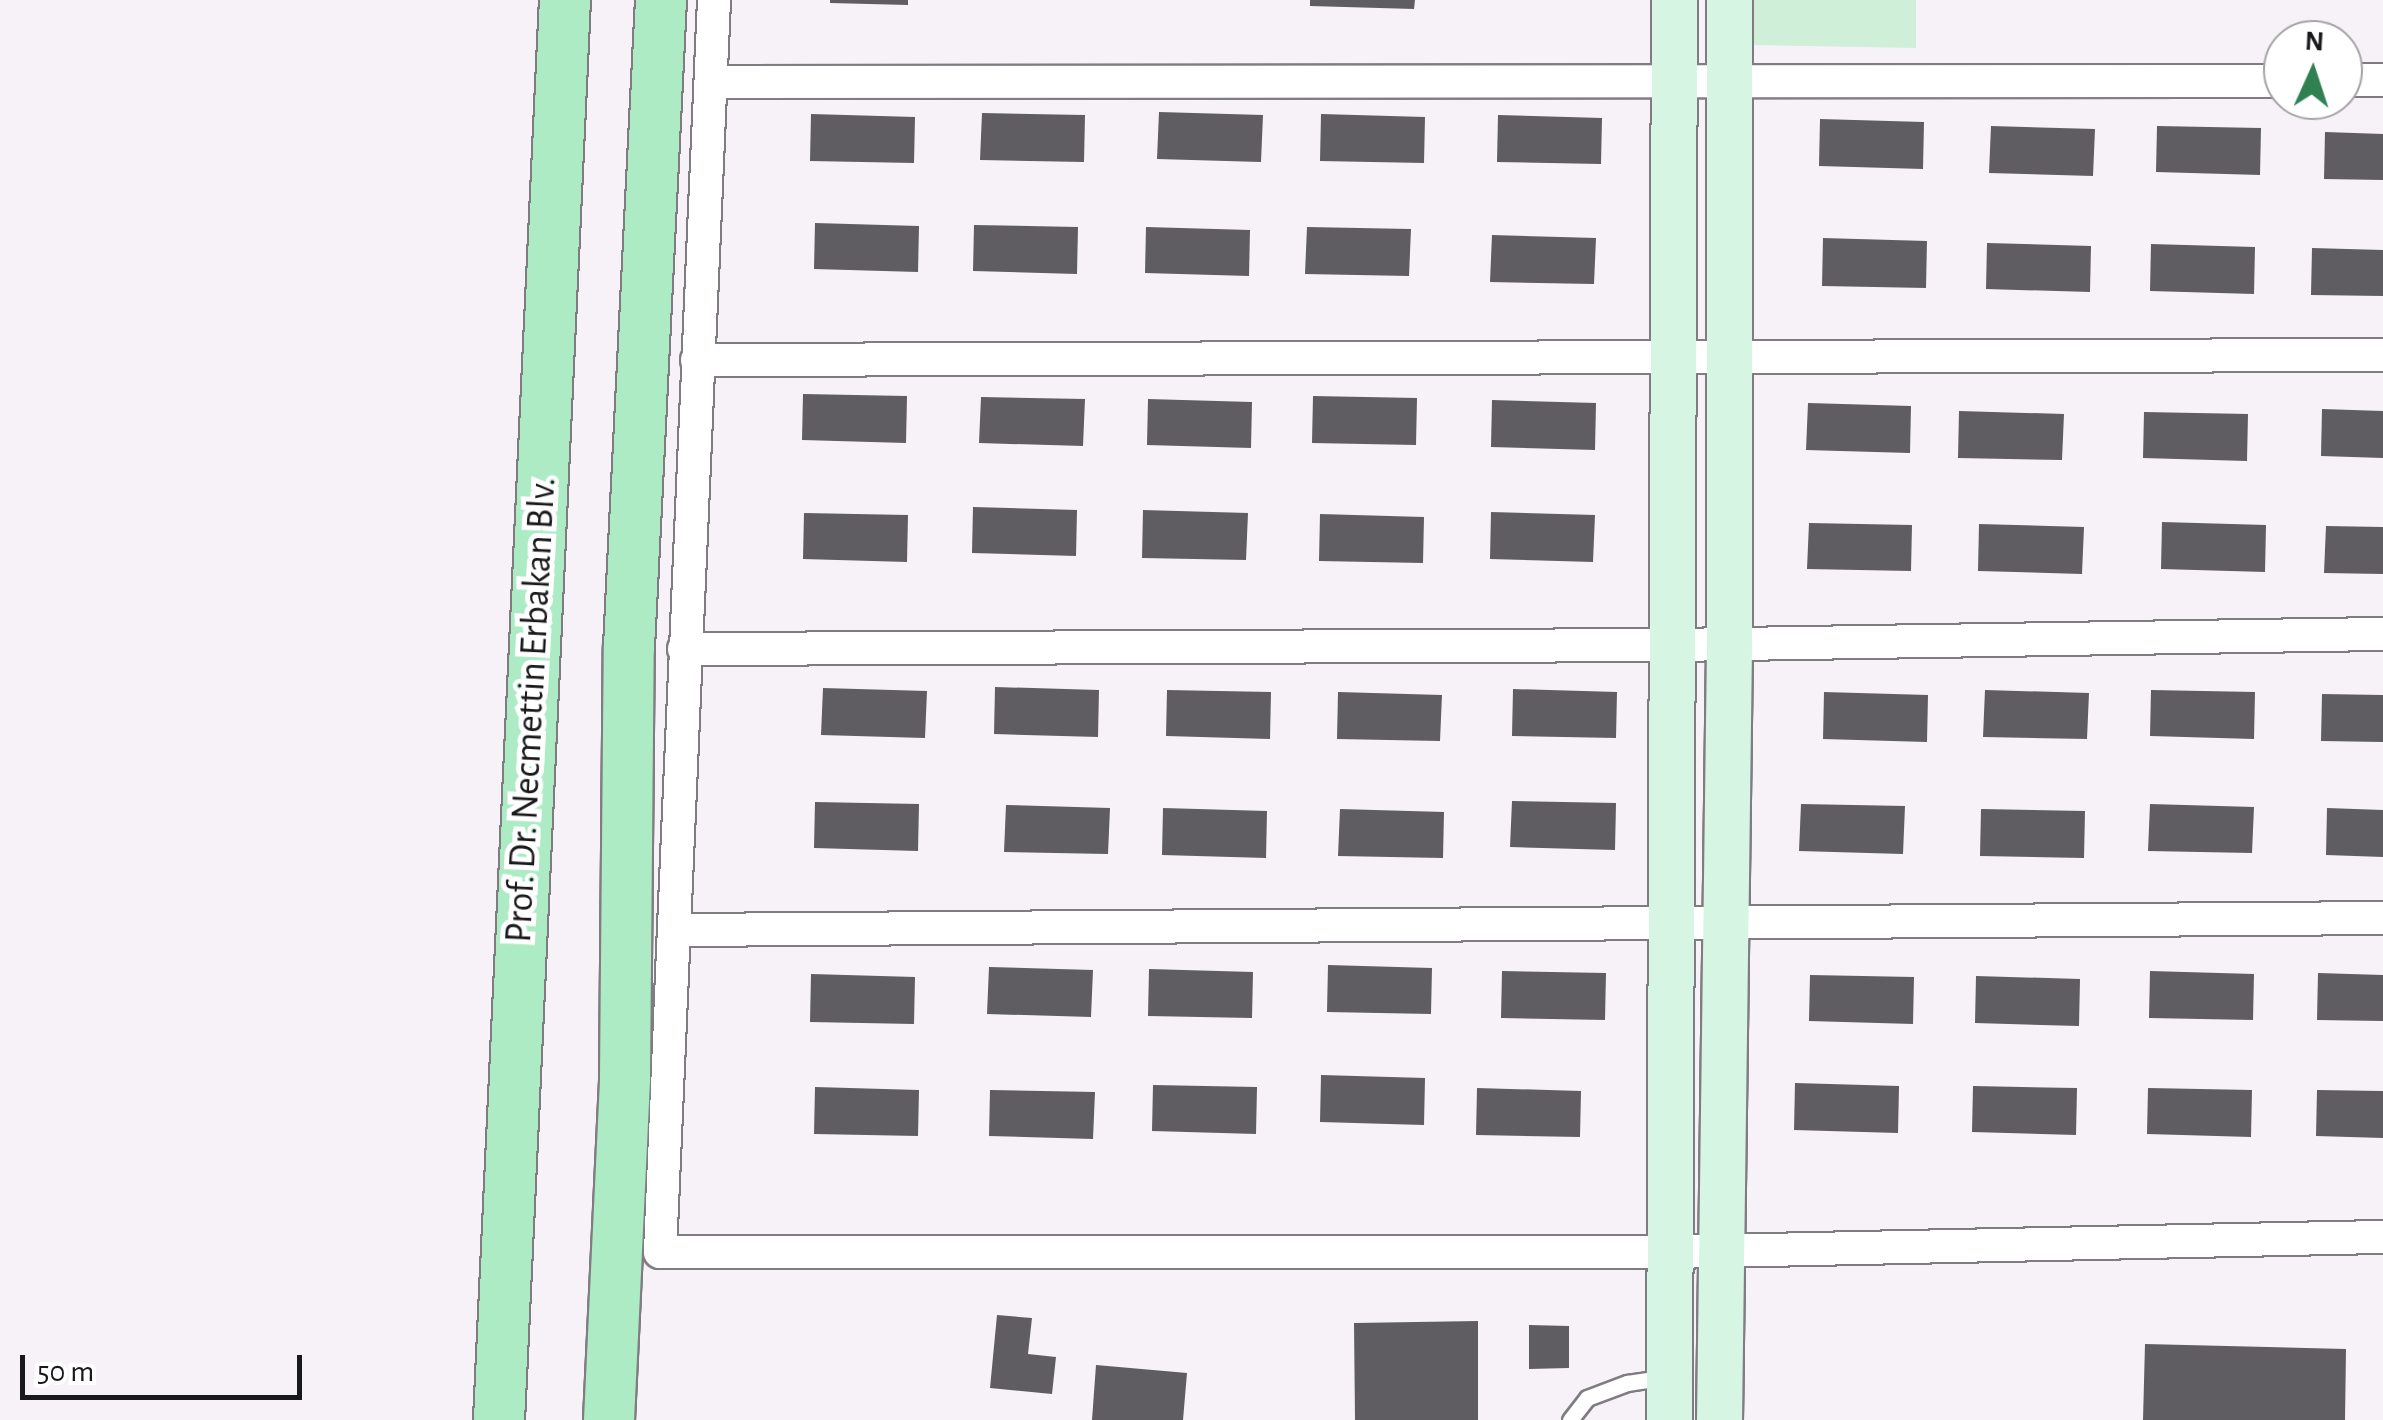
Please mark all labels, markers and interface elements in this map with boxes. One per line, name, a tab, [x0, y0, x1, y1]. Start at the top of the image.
north arrow	[2263, 20, 2363, 120]
text: N	[2304, 28, 2325, 57]
street label: Prof. Dr. Necmettin Erbakan Blv.	[497, 476, 567, 944]
scale bar	[25, 1335, 308, 1397]
text: 50 m	[37, 1357, 94, 1387]

